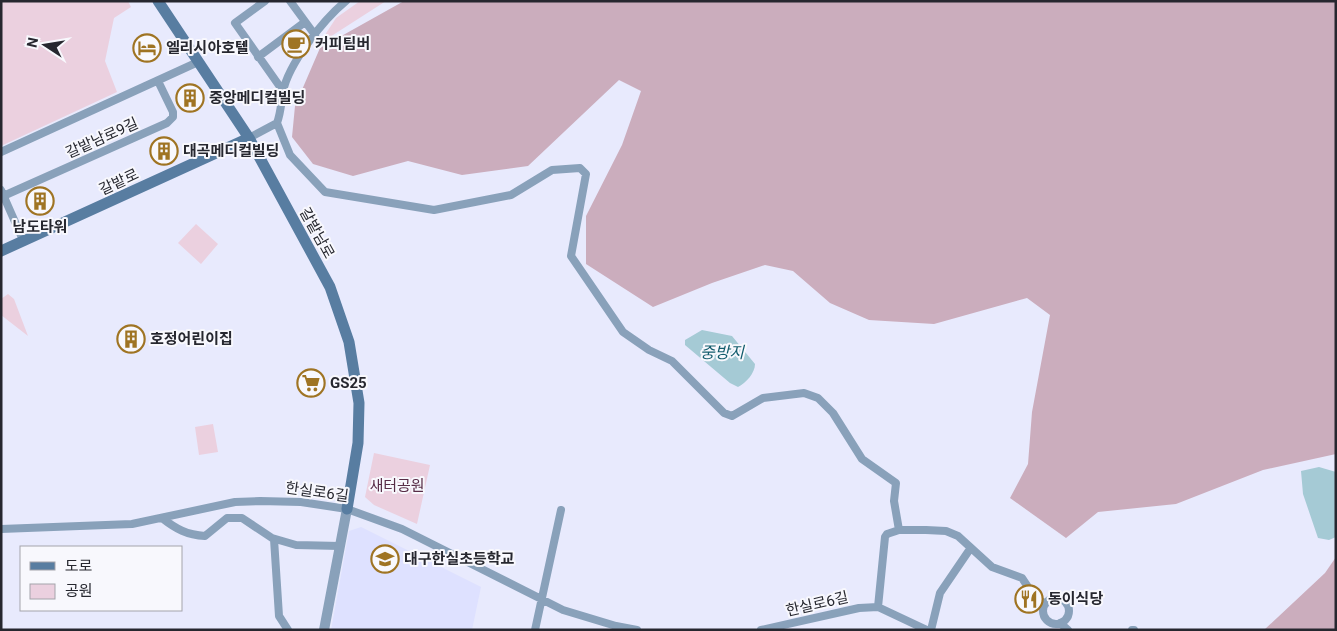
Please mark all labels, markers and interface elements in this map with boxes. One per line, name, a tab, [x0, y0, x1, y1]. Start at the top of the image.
north arrow	[20, 20, 70, 70]
cafe icon: 커피팀버	[281, 29, 311, 59]
hotel icon: 엘리시아호텔	[132, 33, 162, 63]
place label: 커피팀버	[315, 35, 370, 53]
text: N	[23, 36, 41, 49]
place label: 엘리시아호텔	[166, 39, 249, 57]
building icon: 중앙메디컬빌딩	[175, 83, 205, 113]
place label: 중앙메디컬빌딩	[209, 89, 306, 107]
street label: 갈밭남로9길	[63, 114, 141, 162]
building icon: 대곡메디컬빌딩	[149, 136, 179, 166]
place label: 대곡메디컬빌딩	[183, 142, 280, 160]
street label: 갈밭로	[96, 165, 142, 199]
building icon: 남도타워	[25, 186, 55, 216]
street label: 갈밭남로	[296, 204, 338, 262]
place label: 남도타워	[12, 218, 68, 236]
building icon: 호정어린이집	[116, 324, 146, 354]
place label: 호정어린이집	[150, 330, 233, 348]
water label: 중방지	[700, 343, 745, 362]
supermarket icon: GS25	[296, 368, 326, 398]
place label: GS25	[330, 374, 367, 392]
park label: 새터공원	[369, 477, 425, 495]
street label: 한실로6길	[284, 479, 350, 505]
school or university icon: 대구한실초등학교	[370, 544, 400, 574]
legend	[20, 546, 182, 611]
place label: 대구한실초등학교	[404, 550, 515, 568]
text: 도로	[65, 557, 93, 575]
text: 공원	[65, 582, 93, 600]
restaurant icon: 동이식당	[1014, 584, 1044, 614]
street label: 한실로6길	[784, 588, 850, 620]
place label: 동이식당	[1048, 590, 1103, 608]

